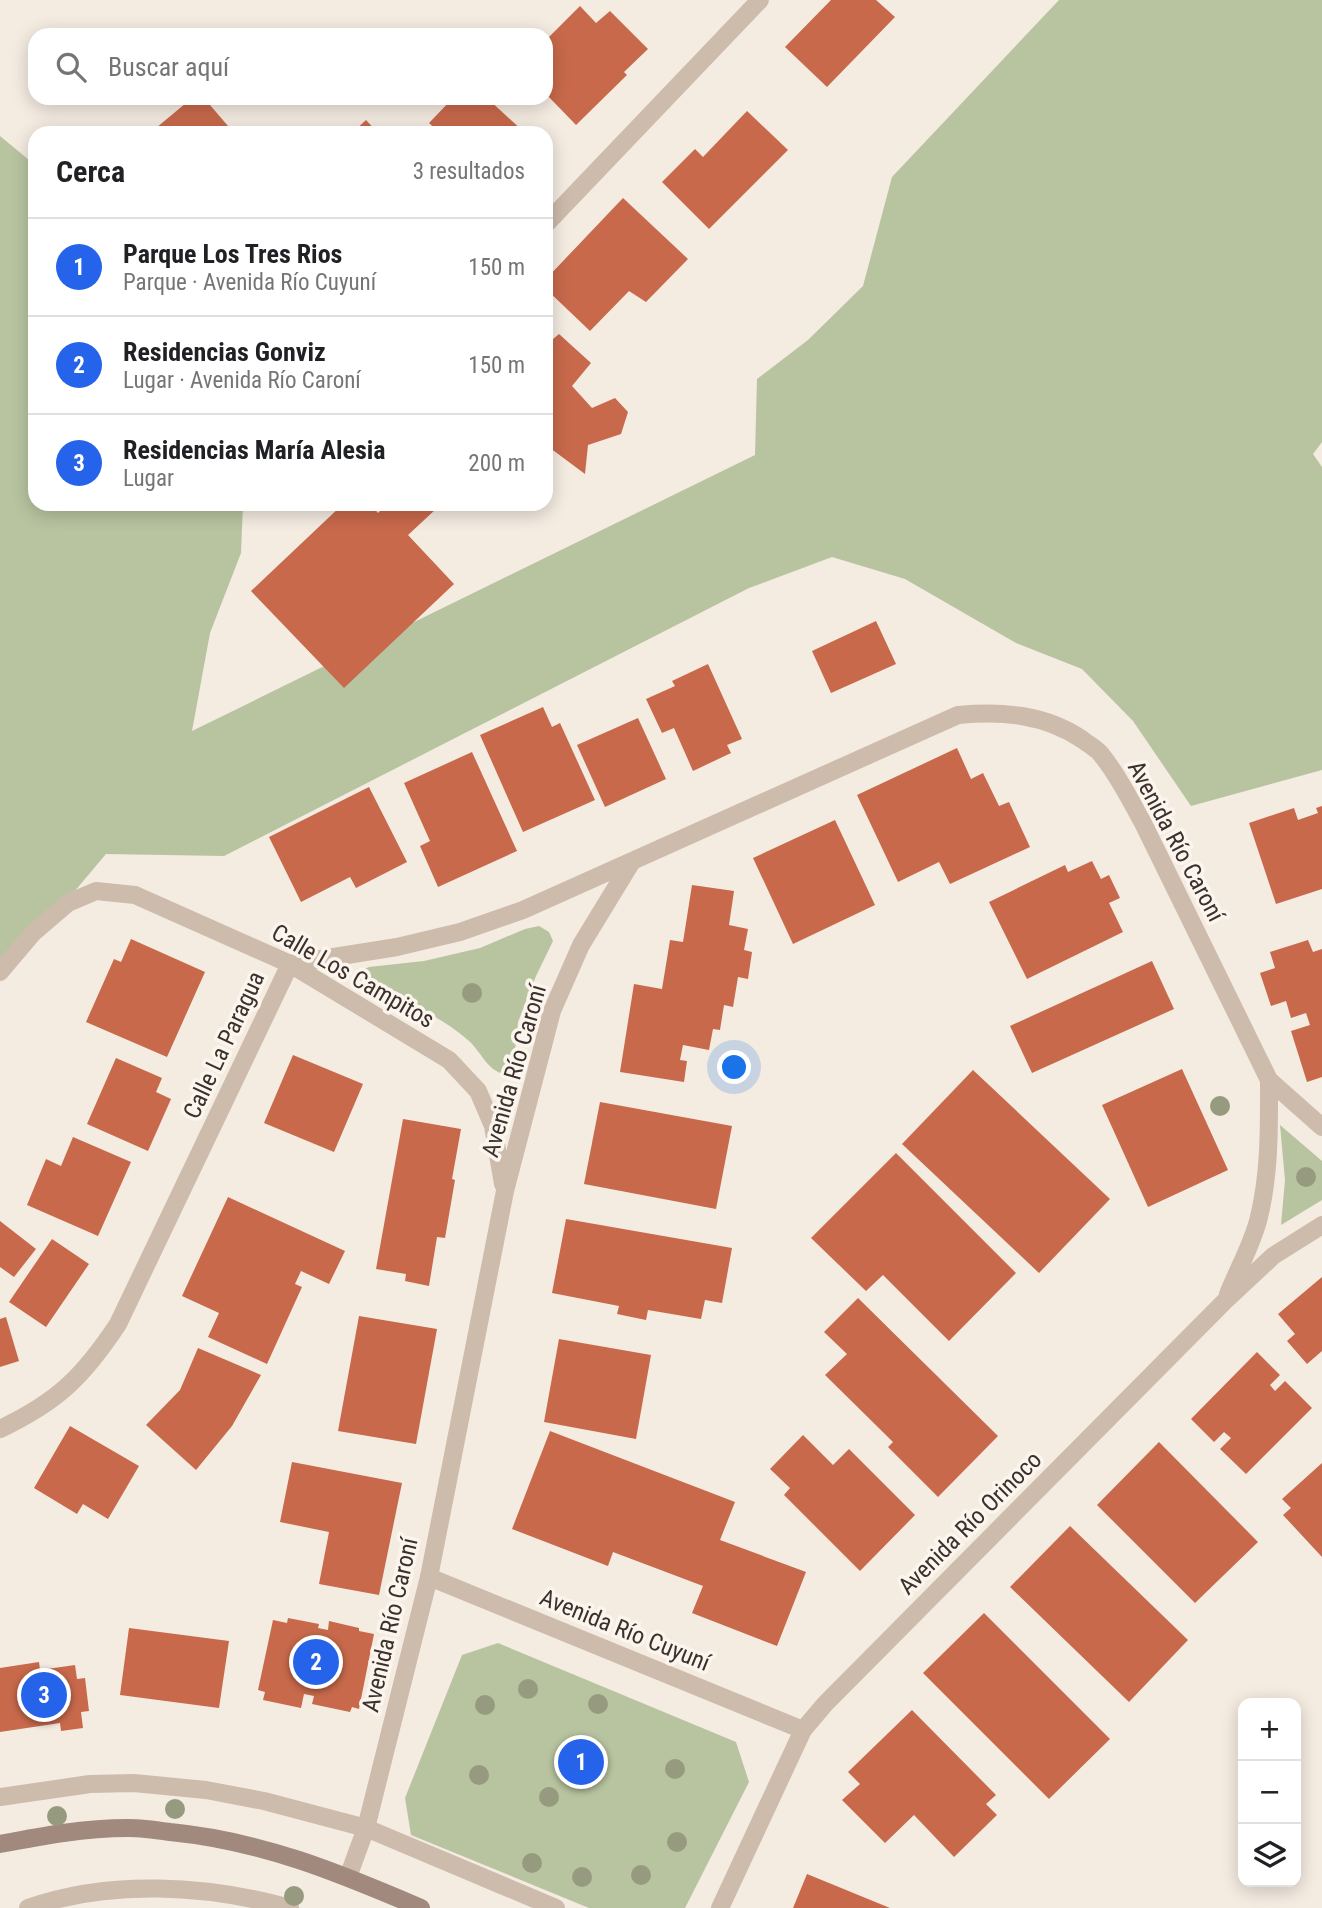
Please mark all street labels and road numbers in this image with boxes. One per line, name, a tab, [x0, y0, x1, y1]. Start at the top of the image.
street label: Avenida Río Caroní	[1122, 756, 1231, 927]
street label: Calle Los Campitos	[267, 918, 439, 1034]
street label: Calle La Paragua	[178, 967, 270, 1123]
street label: Avenida Río Caroní	[476, 980, 552, 1160]
street label: Avenida Río Orinoco	[893, 1446, 1047, 1600]
street label: Avenida Río Caroní	[356, 1534, 424, 1715]
street label: Avenida Río Cuyuní	[536, 1583, 715, 1677]

